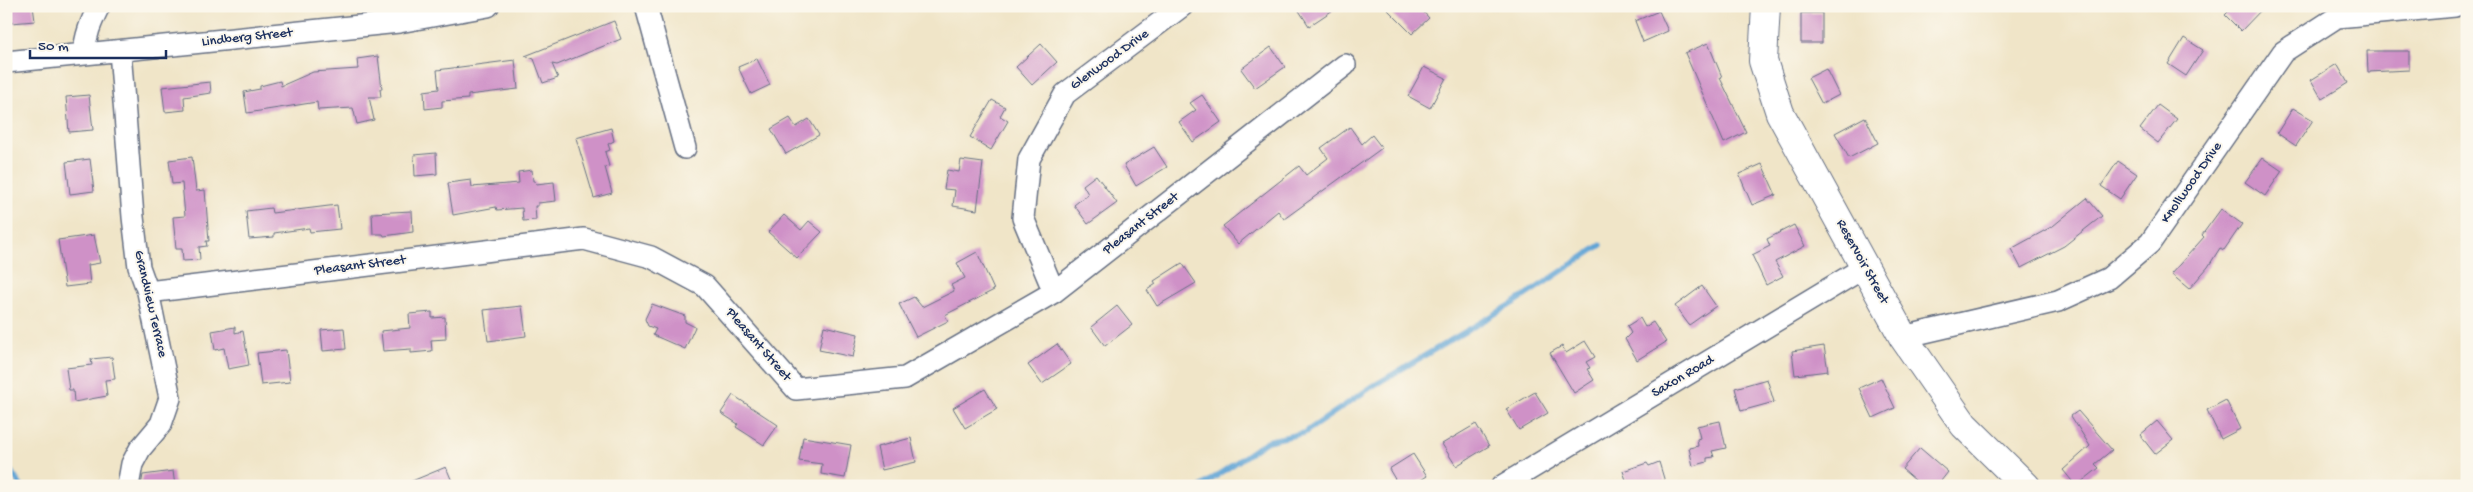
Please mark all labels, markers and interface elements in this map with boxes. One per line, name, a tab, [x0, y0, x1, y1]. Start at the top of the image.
street label: Lindberg Street	[201, 25, 295, 51]
street label: Glenwood Drive	[1067, 25, 1153, 94]
scale bar	[30, 28, 166, 60]
text: 50 m	[38, 38, 69, 56]
street label: Knollwood Drive	[2158, 138, 2227, 227]
street label: Pleasant Street	[1099, 188, 1183, 260]
street label: Reservoir Street	[1832, 217, 1893, 308]
street label: Grandview Terrace	[129, 249, 171, 360]
street label: Pleasant Street	[312, 252, 408, 280]
street label: Pleasant Street	[721, 304, 795, 386]
street label: Saxon Road	[1649, 351, 1719, 402]

